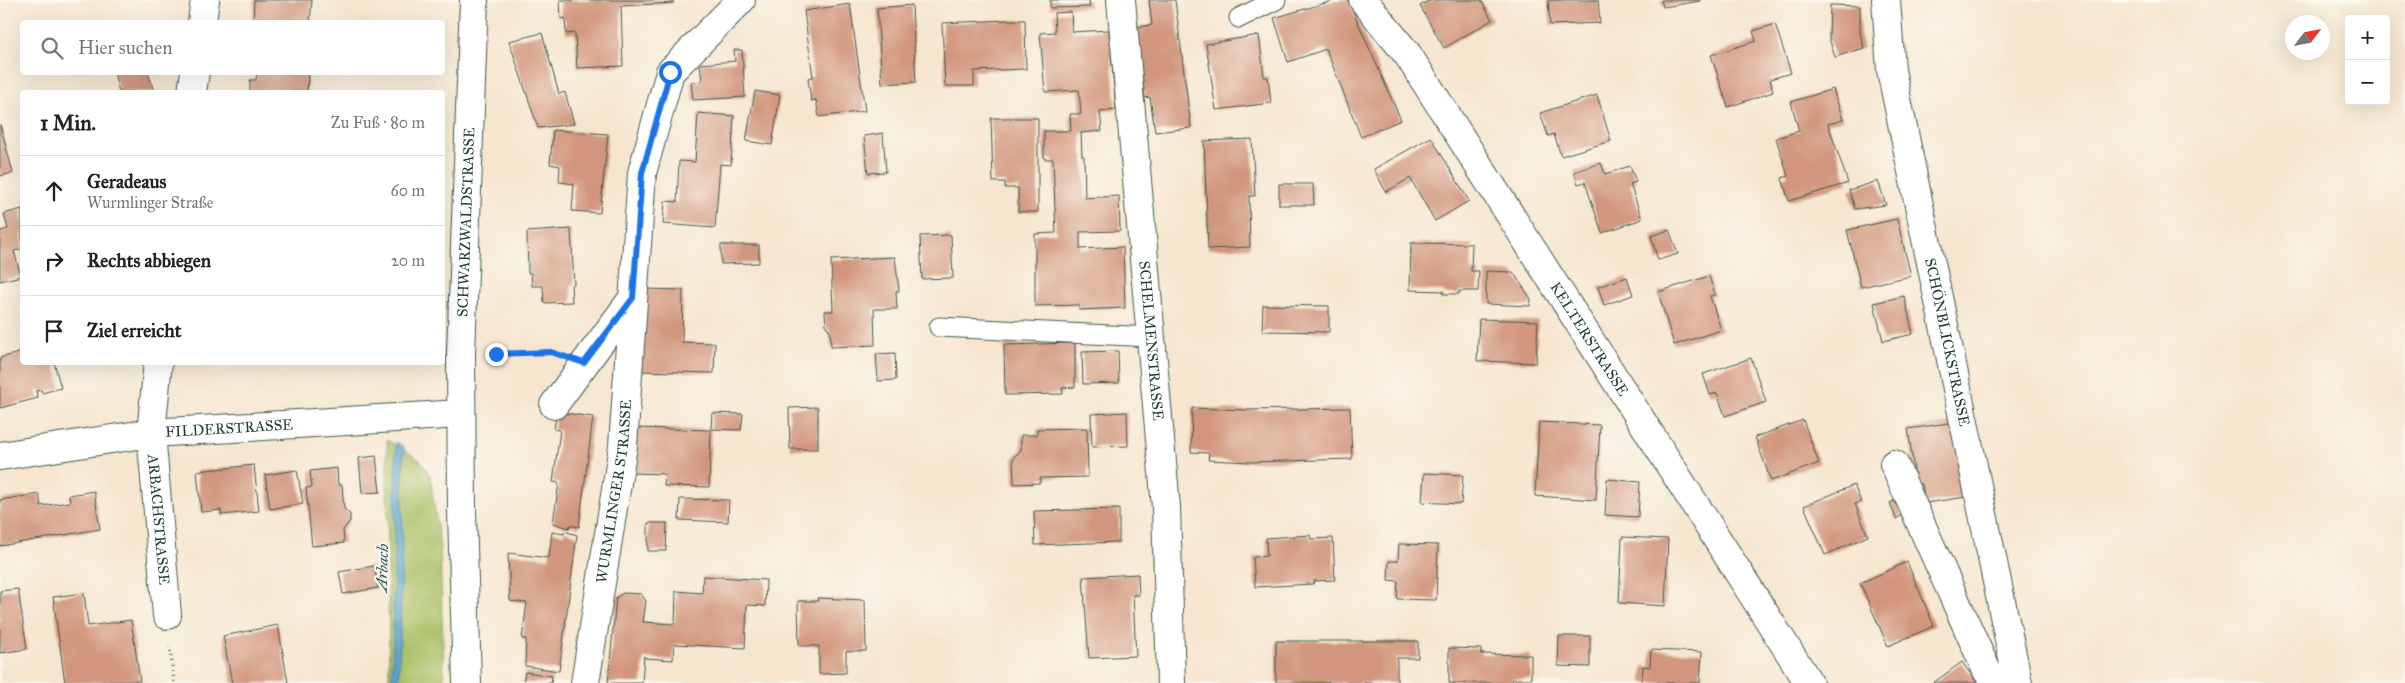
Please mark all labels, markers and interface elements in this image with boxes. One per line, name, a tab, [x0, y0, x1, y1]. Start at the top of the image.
north arrow	[2285, 15, 2330, 60]
map controls	[2345, 15, 2390, 105]
button: +	[2345, 15, 2390, 60]
search box	[20, 20, 445, 75]
icon: search	[38, 34, 66, 62]
text: Hier suchen	[78, 36, 172, 59]
button: −	[2345, 60, 2390, 105]
route start	[659, 61, 682, 84]
text: 1 Min.	[40, 110, 96, 136]
text: Zu Fuß · 80 m	[331, 113, 425, 132]
street label: SCHWARZWALDSTRASSE	[453, 127, 478, 317]
text: Geradeaus	[87, 170, 166, 193]
icon: ahead	[40, 177, 68, 205]
text: 60 m	[391, 181, 425, 200]
text: Wurmlinger Straße	[87, 193, 213, 212]
icon: right	[40, 247, 68, 275]
text: Rechts abbiegen	[87, 249, 211, 272]
text: 20 m	[391, 251, 425, 270]
street label: SCHÖNBLICKSTRASSE	[1921, 256, 1974, 428]
street label: SCHELMENSTRASSE	[1135, 260, 1167, 421]
street label: KELTERSTRASSE	[1546, 279, 1632, 399]
icon: arrive	[40, 317, 68, 345]
text: Ziel erreicht	[87, 319, 181, 342]
route end	[485, 343, 508, 366]
street label: WURMLINGER STRASSE	[592, 399, 635, 584]
street label: FILDERSTRASSE	[165, 415, 294, 441]
street label: ARBACHSTRASSE	[144, 452, 173, 586]
water label: Arbach	[372, 543, 392, 595]

